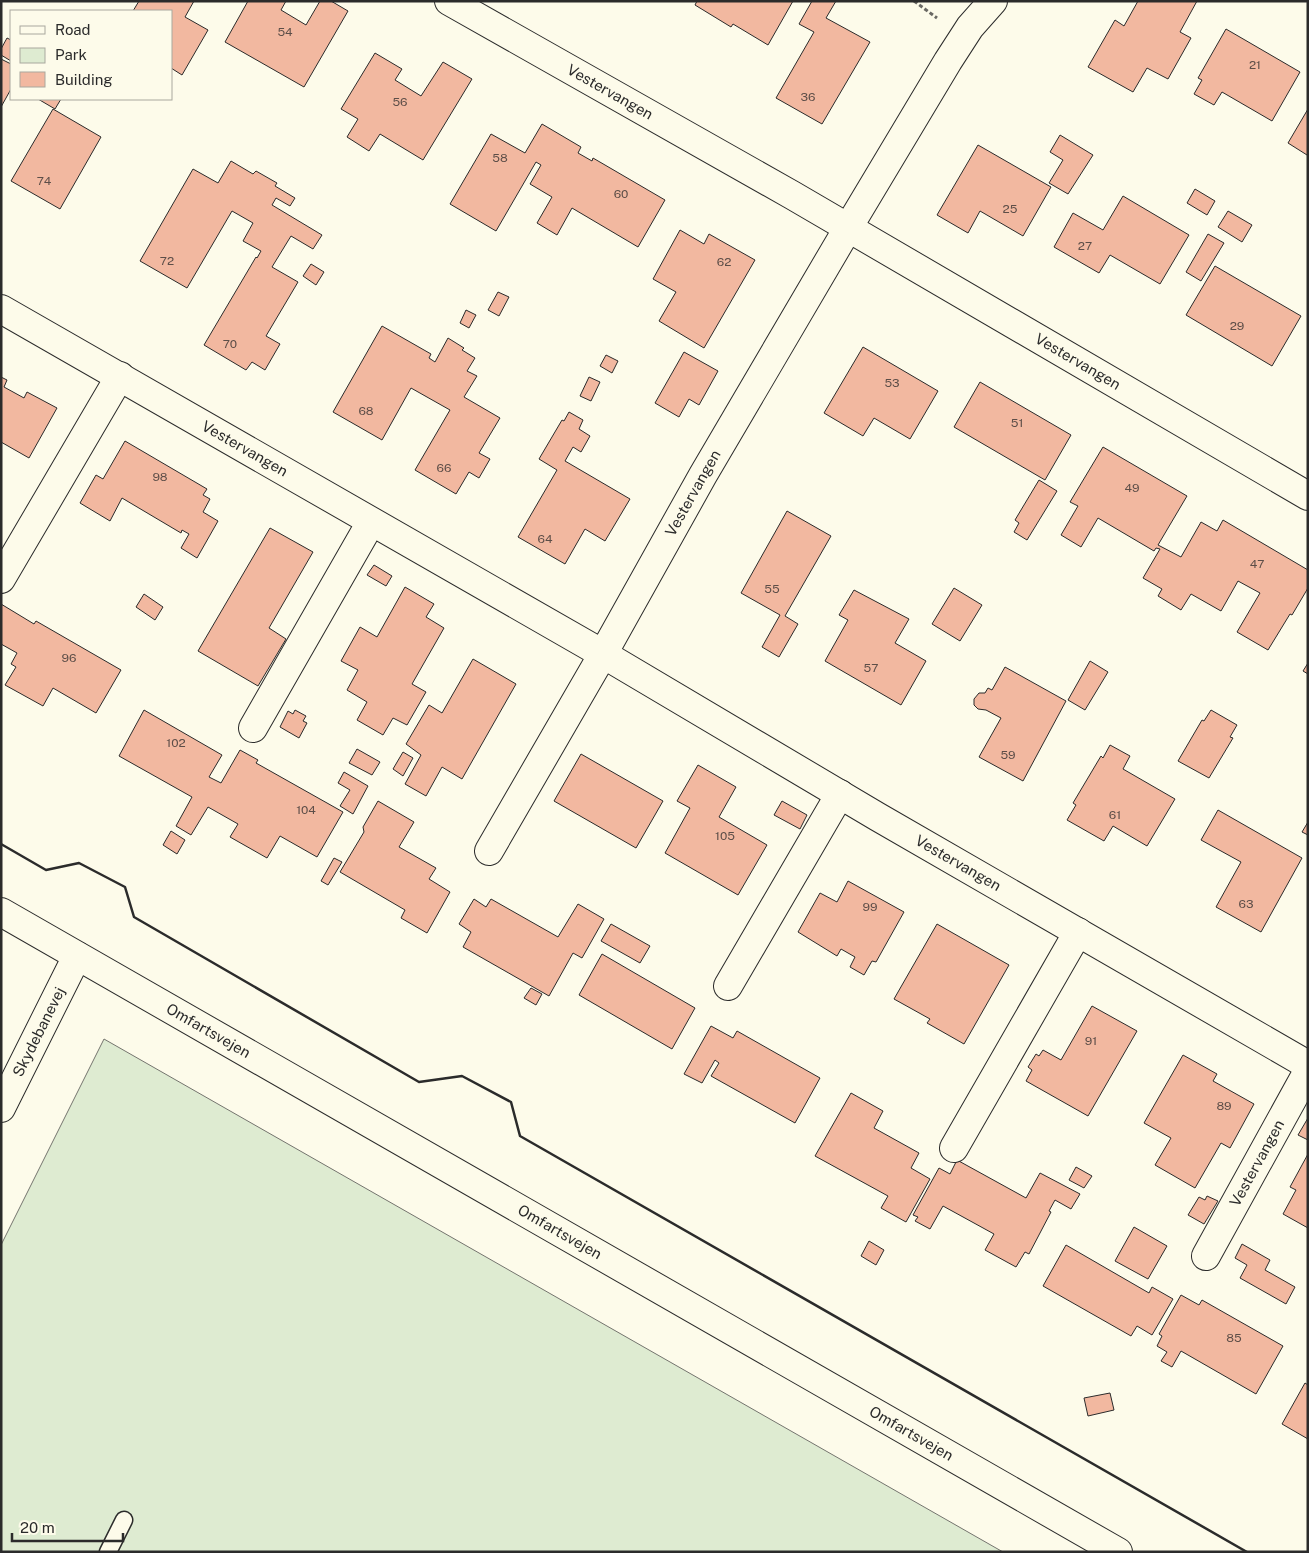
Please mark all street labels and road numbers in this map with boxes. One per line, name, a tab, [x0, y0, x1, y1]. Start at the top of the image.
street label: Vestervangen	[564, 61, 656, 123]
street label: Vestervangen	[1032, 330, 1124, 393]
street label: Vestervangen	[199, 417, 291, 480]
street label: Vestervangen	[662, 447, 724, 539]
street label: Vestervangen	[912, 831, 1004, 894]
street label: Skydebanevej	[9, 984, 68, 1079]
street label: Omfartsvejen	[164, 1000, 254, 1061]
street label: Vestervangen	[1226, 1117, 1287, 1209]
street label: Omfartsvejen	[515, 1201, 605, 1262]
street label: Omfartsvejen	[866, 1402, 956, 1464]

